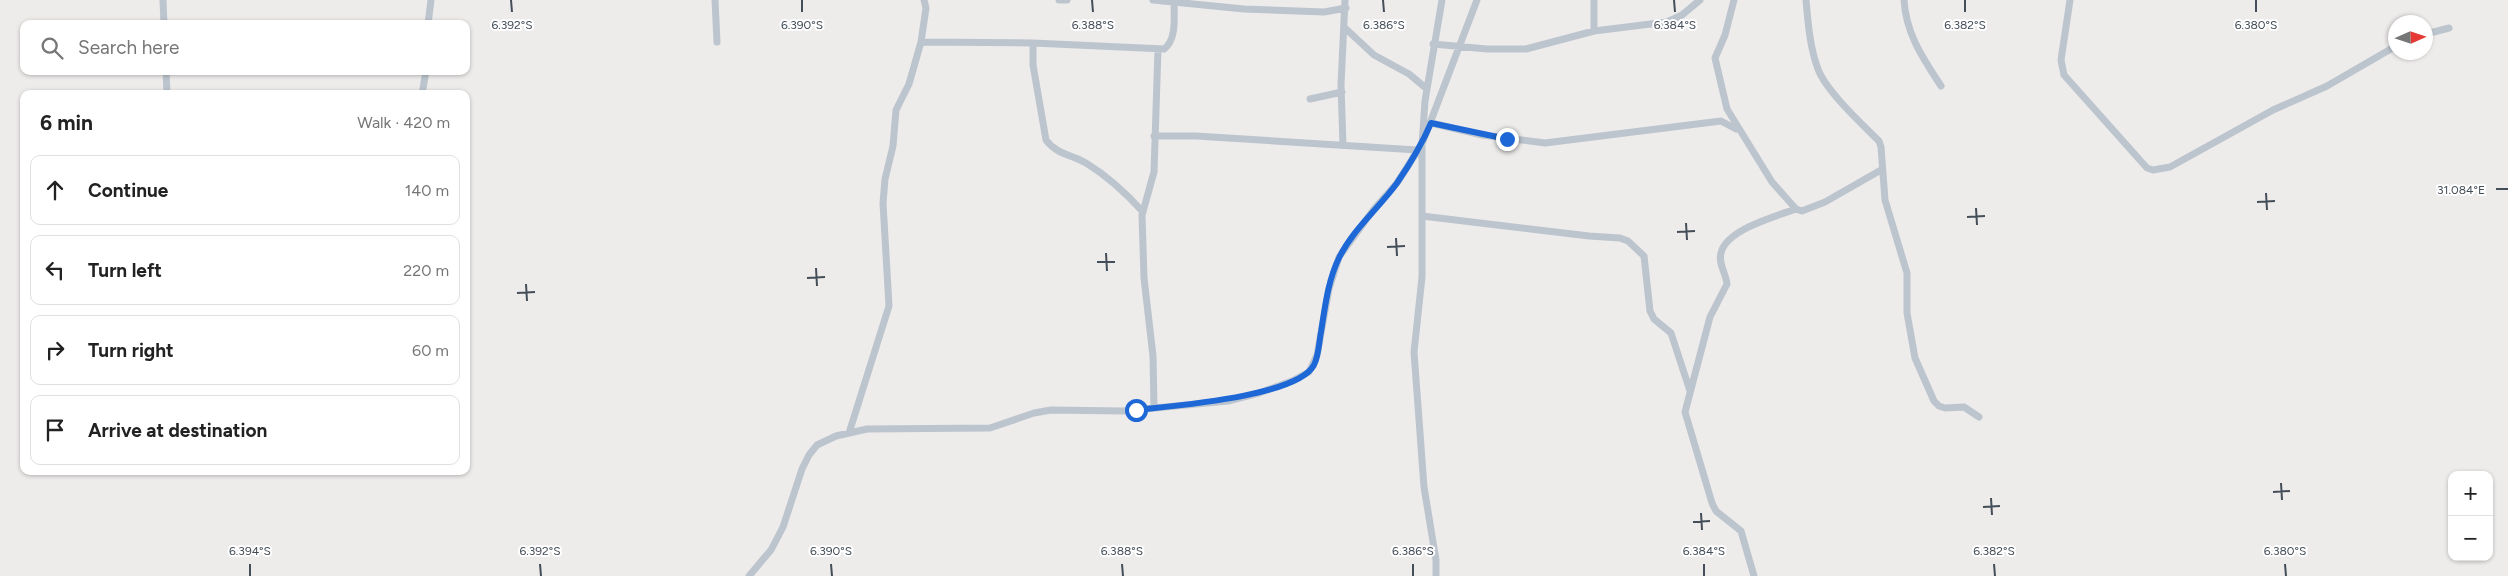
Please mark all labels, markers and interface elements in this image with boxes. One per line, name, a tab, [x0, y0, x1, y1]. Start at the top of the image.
north arrow	[2388, 15, 2433, 60]
text: 6.392°S	[491, 18, 533, 32]
text: 6.390°S	[781, 18, 823, 32]
text: 6.388°S	[1072, 18, 1114, 32]
text: 6.386°S	[1363, 18, 1405, 32]
text: 6.384°S	[1654, 18, 1696, 32]
text: 6.382°S	[1944, 18, 1986, 32]
text: 6.380°S	[2235, 18, 2277, 32]
search box	[20, 20, 470, 75]
icon: search	[38, 34, 66, 62]
text: Search here	[78, 36, 180, 59]
text: 6 min	[40, 110, 93, 135]
text: Walk · 420 m	[357, 113, 450, 132]
route end	[1496, 128, 1519, 151]
icon: ahead	[41, 176, 69, 204]
text: Continue	[88, 179, 168, 202]
text: 140 m	[405, 181, 449, 200]
text: 31.084°E	[2437, 183, 2485, 197]
icon: left	[41, 256, 69, 284]
text: Turn left	[88, 259, 162, 282]
text: 220 m	[403, 261, 449, 280]
icon: right	[41, 336, 69, 364]
text: Turn right	[88, 339, 174, 362]
text: 60 m	[412, 341, 449, 360]
route start	[1125, 399, 1148, 422]
icon: arrive	[41, 416, 69, 444]
text: Arrive at destination	[88, 419, 267, 442]
map controls	[2448, 471, 2493, 561]
button: +	[2448, 471, 2493, 516]
button: −	[2448, 516, 2493, 561]
text: 6.394°S	[229, 544, 271, 558]
text: 6.392°S	[519, 544, 561, 558]
text: 6.390°S	[810, 544, 852, 558]
text: 6.388°S	[1101, 544, 1143, 558]
text: 6.386°S	[1392, 544, 1434, 558]
text: 6.384°S	[1683, 544, 1725, 558]
text: 6.382°S	[1973, 544, 2015, 558]
text: 6.380°S	[2264, 544, 2306, 558]

